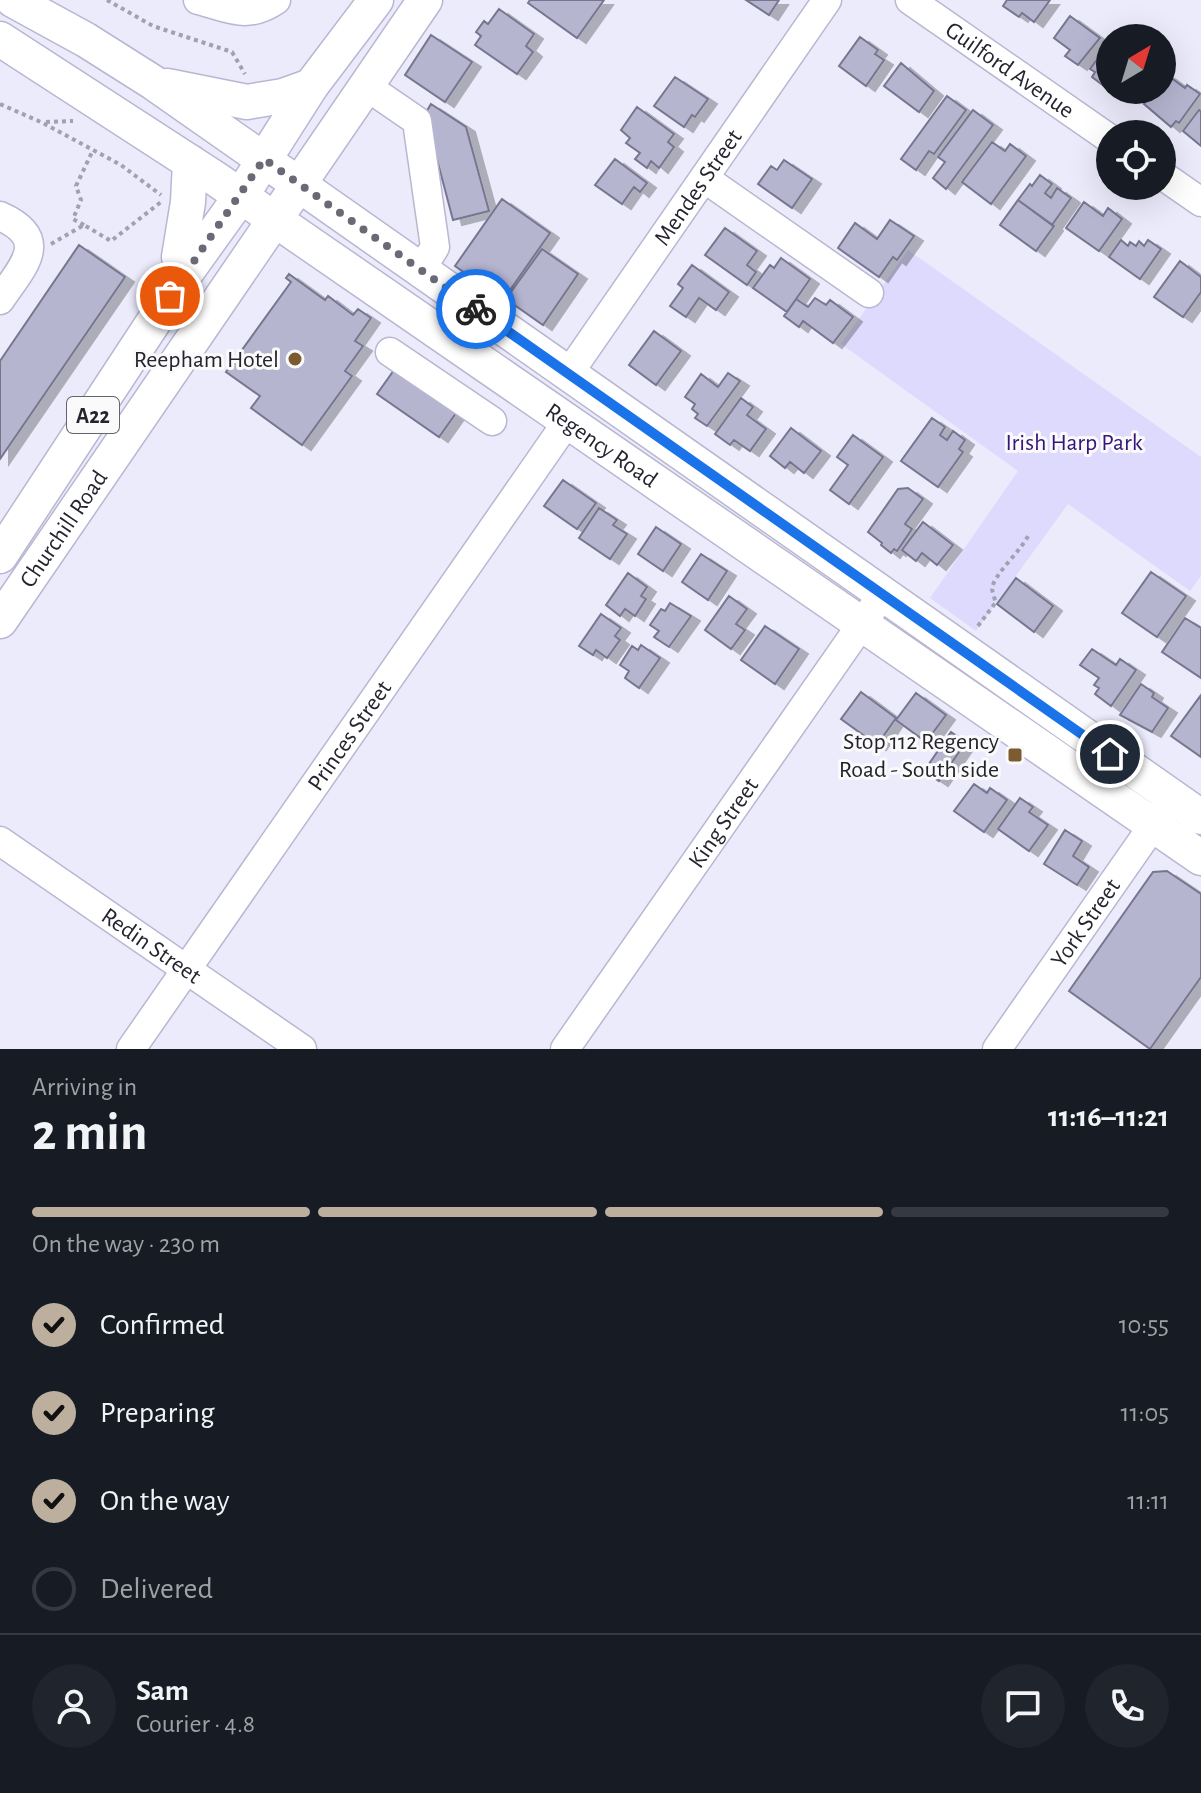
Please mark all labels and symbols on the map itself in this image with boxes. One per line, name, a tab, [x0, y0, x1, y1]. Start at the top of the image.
street label: Guilford Avenue	[941, 18, 1078, 123]
north arrow	[1096, 24, 1176, 104]
street label: Mendes Street	[650, 125, 747, 250]
pin	[136, 262, 204, 330]
courier	[436, 269, 516, 349]
place label: Reepham Hotel	[134, 348, 279, 372]
marker: Reepham Hotel	[286, 350, 304, 368]
road number: A22	[67, 397, 119, 433]
street label: Regency Road	[541, 399, 661, 492]
park label: Irish Harp Park	[1005, 431, 1143, 455]
street label: Churchill Road	[16, 466, 112, 592]
street label: Princes Street	[304, 676, 396, 795]
pin	[1076, 720, 1144, 788]
place label: Stop 112 Regency Road - South side	[839, 730, 999, 782]
marker: Stop 112 Regency Road - South side	[1006, 746, 1024, 764]
street label: King Street	[684, 774, 764, 873]
street label: York Street	[1047, 874, 1125, 972]
street label: Redin Street	[97, 904, 205, 989]

